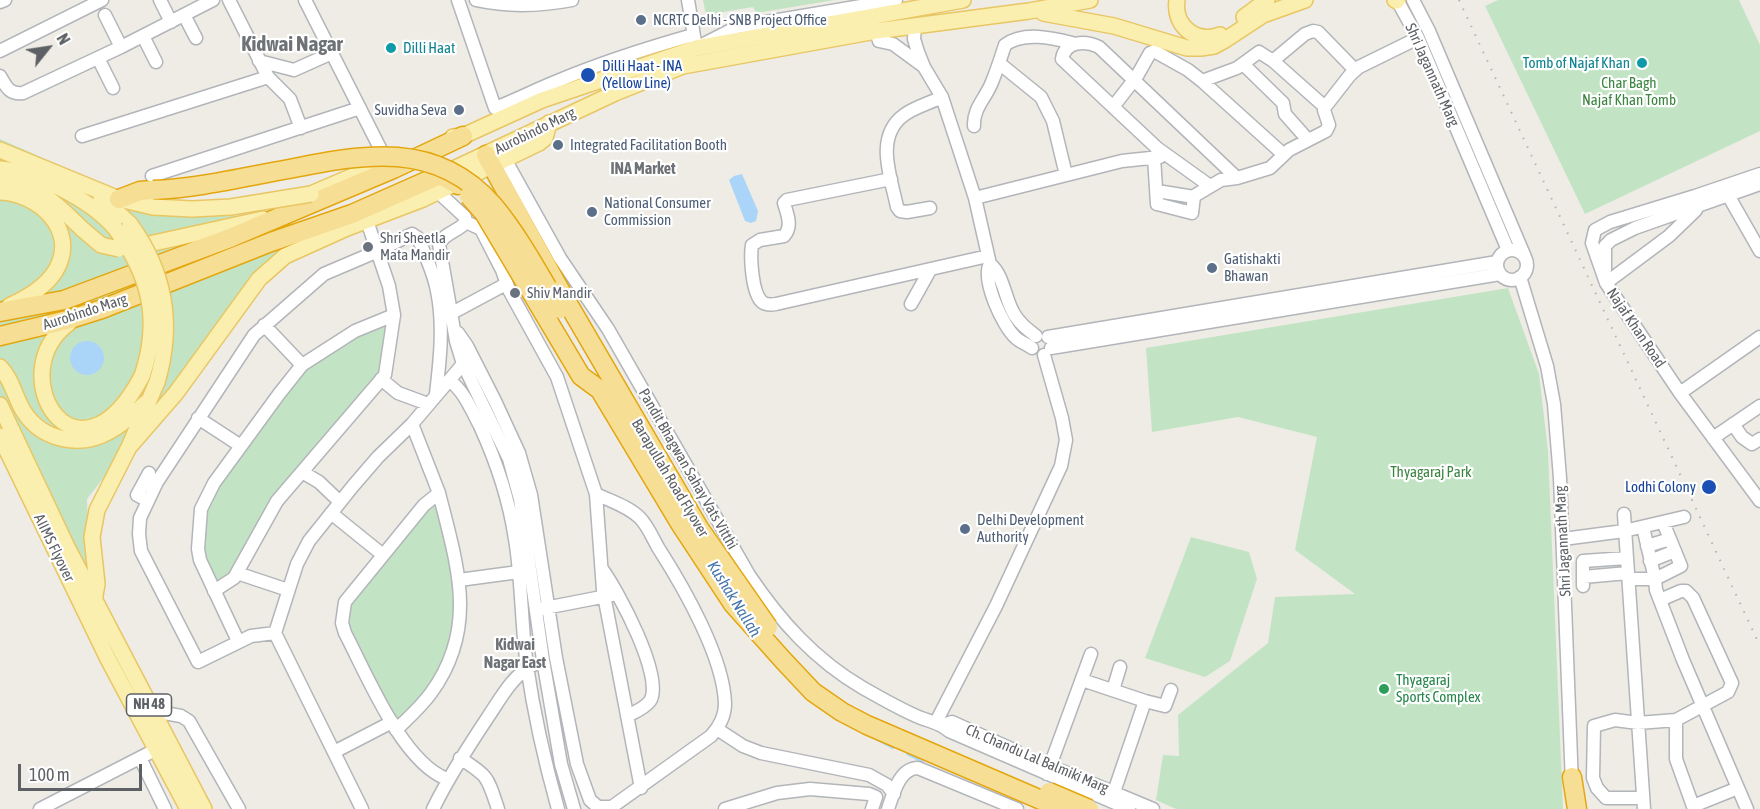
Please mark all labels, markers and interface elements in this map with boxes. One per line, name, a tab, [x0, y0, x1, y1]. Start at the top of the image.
place label: NCRTC Delhi - SNB Project Office	[653, 11, 827, 29]
marker: NCRTC Delhi - SNB Project Office	[634, 13, 648, 27]
north arrow	[18, 18, 78, 78]
street label: Shri Jagannath Marg	[1401, 21, 1463, 129]
text: N	[53, 30, 74, 48]
district label: Kidwai Nagar	[241, 31, 343, 57]
place label: Dilli Haat	[403, 39, 455, 57]
marker: Dilli Haat	[384, 41, 398, 55]
place label: Tomb of Najaf Khan	[1523, 54, 1630, 72]
marker: Tomb of Najaf Khan	[1635, 56, 1649, 70]
place label: Dilli Haat - INA (Yellow Line)	[602, 57, 682, 92]
marker: Dilli Haat - INA (Yellow Line)	[579, 66, 597, 84]
park label: Char Bagh Najaf Khan Tomb	[1582, 74, 1676, 109]
place label: Suvidha Seva	[374, 101, 447, 119]
marker: Suvidha Seva	[452, 103, 466, 117]
street label: Aurobindo Marg	[492, 104, 578, 158]
place label: Integrated Facilitation Booth	[570, 136, 727, 154]
marker: Integrated Facilitation Booth	[551, 138, 565, 152]
district label: INA Market	[610, 159, 676, 179]
place label: National Consumer Commission	[604, 194, 711, 229]
marker: National Consumer Commission	[585, 205, 599, 219]
place label: Shri Sheetla Mata Mandir	[380, 229, 450, 264]
marker: Shri Sheetla Mata Mandir	[361, 240, 375, 254]
place label: Gatishakti Bhawan	[1224, 250, 1281, 285]
marker: Gatishakti Bhawan	[1205, 261, 1219, 275]
place label: Shiv Mandir	[527, 284, 592, 302]
street label: Najaf Khan Road	[1603, 285, 1669, 371]
marker: Shiv Mandir	[508, 286, 522, 300]
street label: Aurobindo Marg	[41, 290, 129, 334]
street label: Pandit Bhagwan Sahay Vats Vitthi	[635, 385, 741, 553]
street label: Barapullah Road Flyover	[628, 416, 712, 540]
park label: Thyagaraj Park	[1390, 463, 1472, 481]
place label: Lodhi Colony	[1625, 478, 1696, 496]
marker: Lodhi Colony	[1700, 478, 1718, 496]
street label: Shri Jagannath Marg	[1551, 485, 1575, 597]
street label: AIIMS Flyover	[30, 511, 78, 585]
place label: Delhi Development Authority	[977, 511, 1084, 546]
marker: Delhi Development Authority	[958, 522, 972, 536]
water label: Kushak Nallah	[703, 558, 765, 640]
district label: Kidwai Nagar East	[484, 635, 546, 673]
place label: Thyagaraj Sports Complex	[1396, 671, 1481, 706]
marker: Thyagaraj Sports Complex	[1377, 682, 1391, 696]
road number: NH 48	[126, 694, 172, 716]
street label: Ch. Chandu Lal Balmiki Marg	[963, 721, 1111, 797]
scale bar	[21, 752, 146, 790]
text: 100 m	[29, 764, 70, 785]

